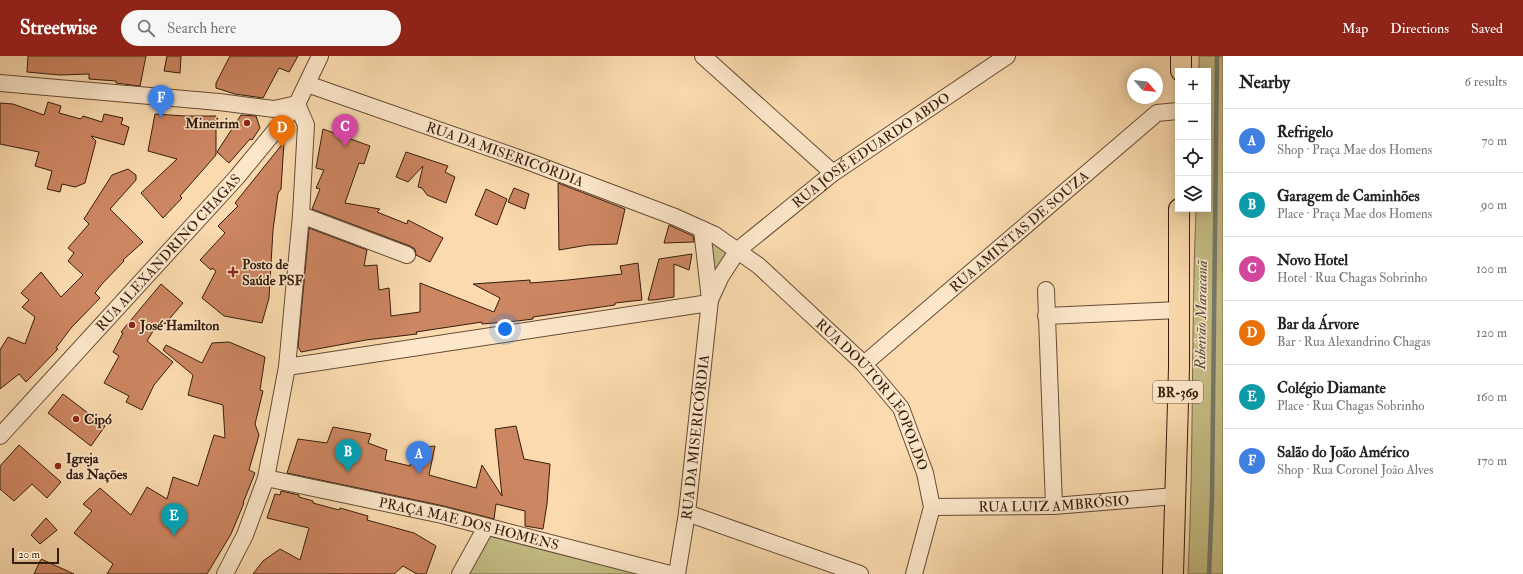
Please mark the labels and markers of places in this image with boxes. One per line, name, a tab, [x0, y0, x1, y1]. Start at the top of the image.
pin: F	[148, 85, 174, 118]
pin: C	[332, 114, 358, 147]
place label: Mineirim	[184, 115, 239, 132]
pin: D	[269, 115, 295, 148]
marker: Mineirim	[242, 118, 252, 128]
place label: Posto de Saúde PSF	[242, 256, 303, 289]
marker: Posto de Saúde PSF	[227, 266, 239, 278]
place label: José Hamilton	[139, 317, 220, 335]
marker: José Hamilton	[127, 320, 137, 330]
place label: Cipó	[84, 411, 112, 429]
marker: Cipó	[71, 414, 81, 424]
pin: B	[335, 439, 361, 472]
pin: A	[406, 441, 432, 474]
place label: Igreja das Nações	[66, 450, 128, 483]
marker: Igreja das Nações	[53, 461, 63, 471]
pin: E	[161, 503, 187, 536]

